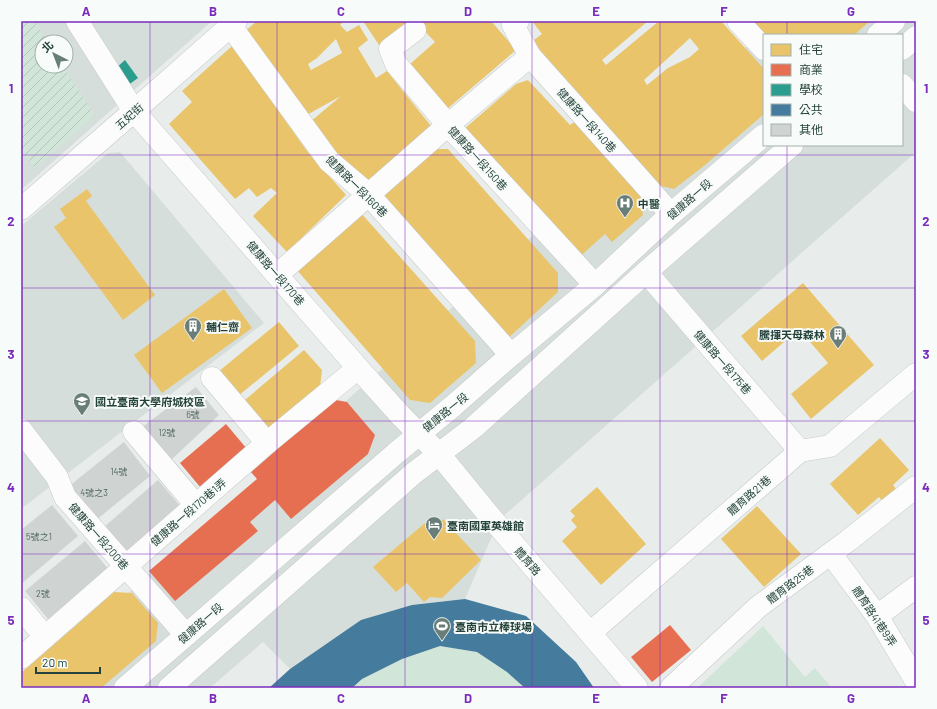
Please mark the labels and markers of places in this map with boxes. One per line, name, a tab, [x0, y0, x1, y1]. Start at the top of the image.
hospital icon: 中醫	[615, 193, 635, 218]
place label: 中醫	[638, 197, 660, 210]
building icon: 輔仁齋	[183, 316, 203, 341]
place label: 輔仁齋	[206, 320, 239, 333]
building icon: 騰揮天母森林	[828, 324, 848, 349]
place label: 騰揮天母森林	[759, 328, 825, 341]
school or university icon: 國立臺南大學府城校區	[72, 391, 92, 416]
place label: 國立臺南大學府城校區	[95, 395, 205, 408]
hotel icon: 臺南國軍英雄館	[424, 515, 444, 540]
place label: 臺南國軍英雄館	[447, 519, 524, 532]
sports icon: 臺南市立棒球場	[432, 616, 452, 641]
place label: 臺南市立棒球場	[455, 620, 532, 633]

